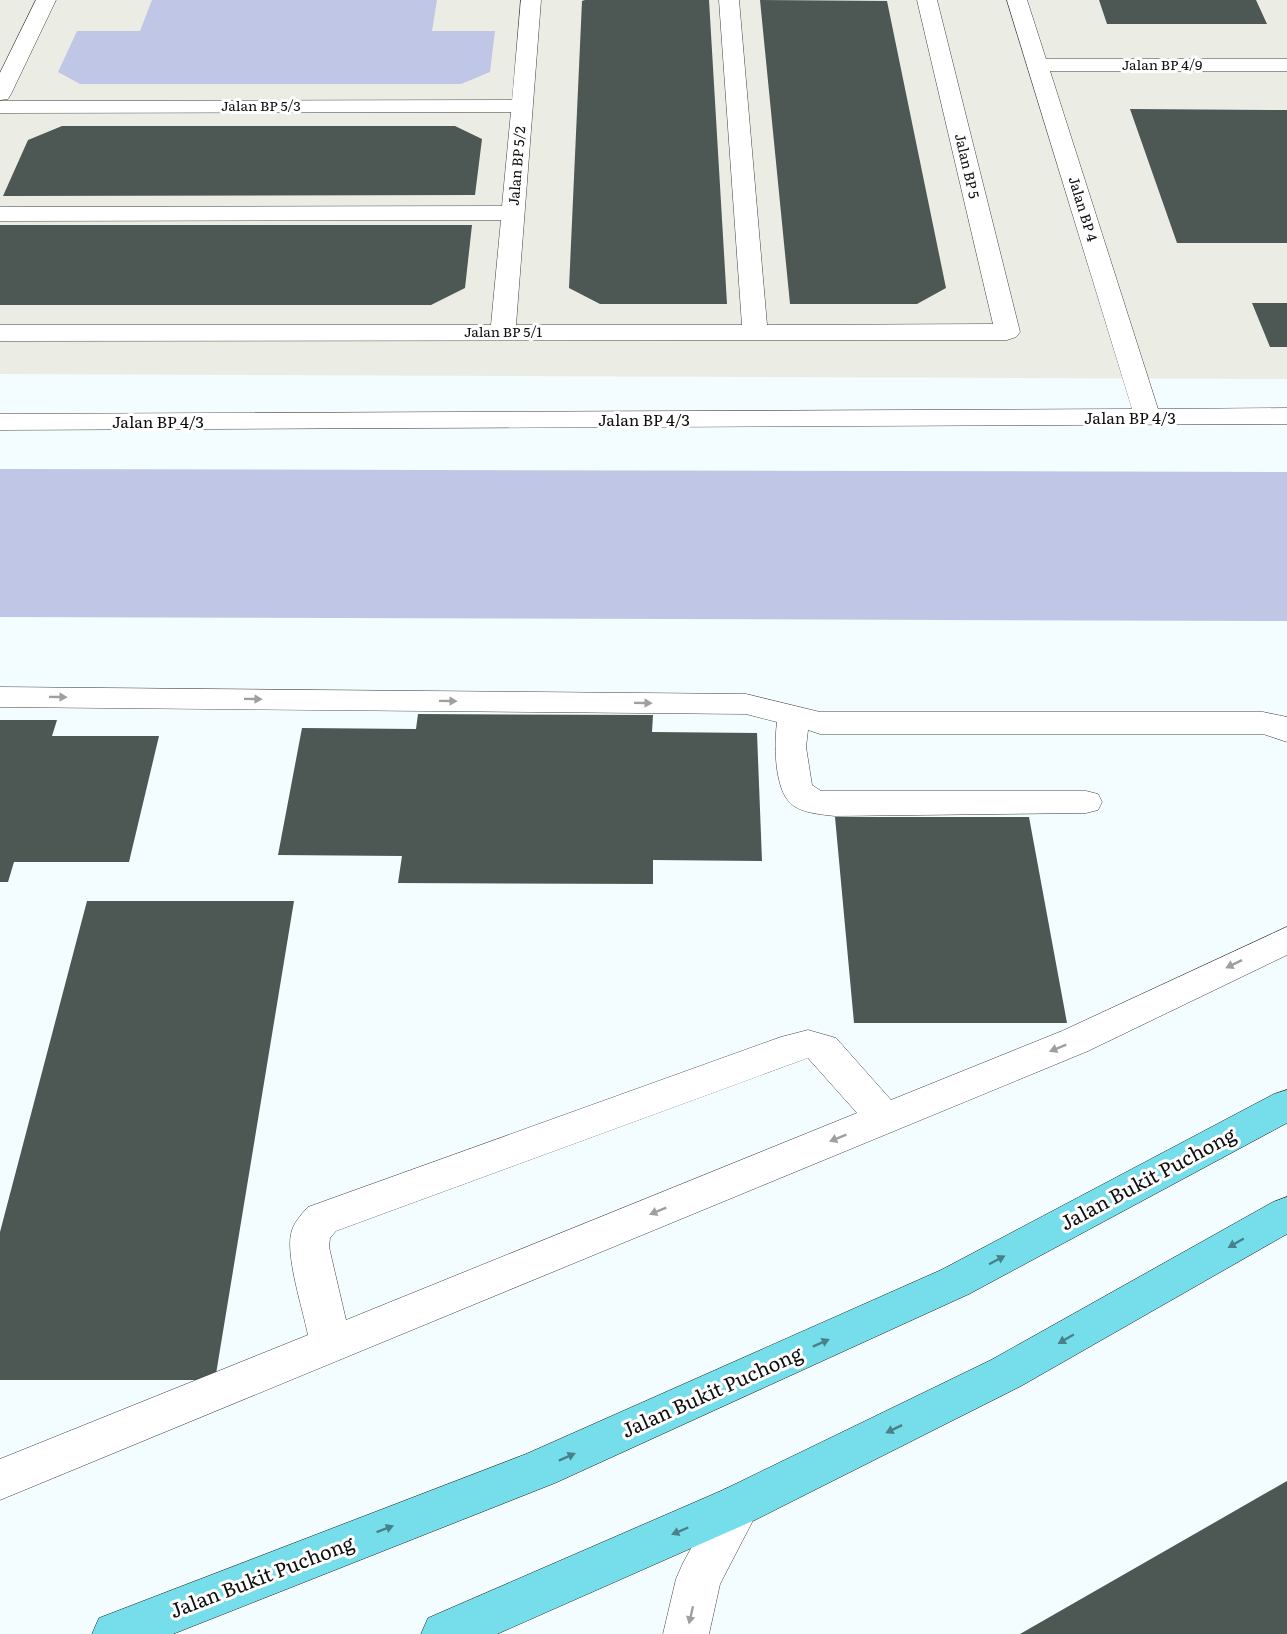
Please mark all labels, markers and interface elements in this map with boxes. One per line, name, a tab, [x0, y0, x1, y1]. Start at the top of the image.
street label: Jalan BP 4/9	[1122, 54, 1202, 74]
street label: Jalan BP 5/3	[221, 95, 301, 115]
street label: Jalan BP 5/2	[503, 125, 529, 206]
street label: Jalan BP 5	[951, 131, 985, 200]
street label: Jalan BP 4	[1065, 174, 1103, 244]
street label: Jalan BP 5/1	[464, 321, 542, 341]
street label: Jalan BP 4/3	[1084, 405, 1176, 429]
street label: Jalan BP 4/3	[598, 407, 690, 431]
street label: Jalan BP 4/3	[112, 409, 204, 433]
one-way arrow	[49, 692, 68, 702]
one-way arrow	[244, 694, 263, 704]
one-way arrow	[439, 696, 458, 706]
one-way arrow	[634, 698, 653, 708]
one-way arrow	[1225, 959, 1242, 968]
one-way arrow	[1049, 1044, 1067, 1053]
street label: Jalan Bukit Puchong	[1054, 1118, 1241, 1236]
one-way arrow	[829, 1133, 847, 1143]
one-way arrow	[649, 1207, 667, 1216]
one-way arrow	[1227, 1238, 1244, 1248]
one-way arrow	[989, 1255, 1006, 1265]
one-way arrow	[1058, 1334, 1075, 1344]
street label: Jalan Bukit Puchong	[616, 1336, 807, 1444]
one-way arrow	[812, 1338, 829, 1347]
one-way arrow	[885, 1424, 902, 1434]
one-way arrow	[558, 1453, 575, 1462]
one-way arrow	[377, 1524, 395, 1534]
street label: Jalan Bukit Puchong	[165, 1526, 359, 1624]
one-way arrow	[670, 1526, 688, 1536]
one-way arrow	[685, 1606, 695, 1625]

